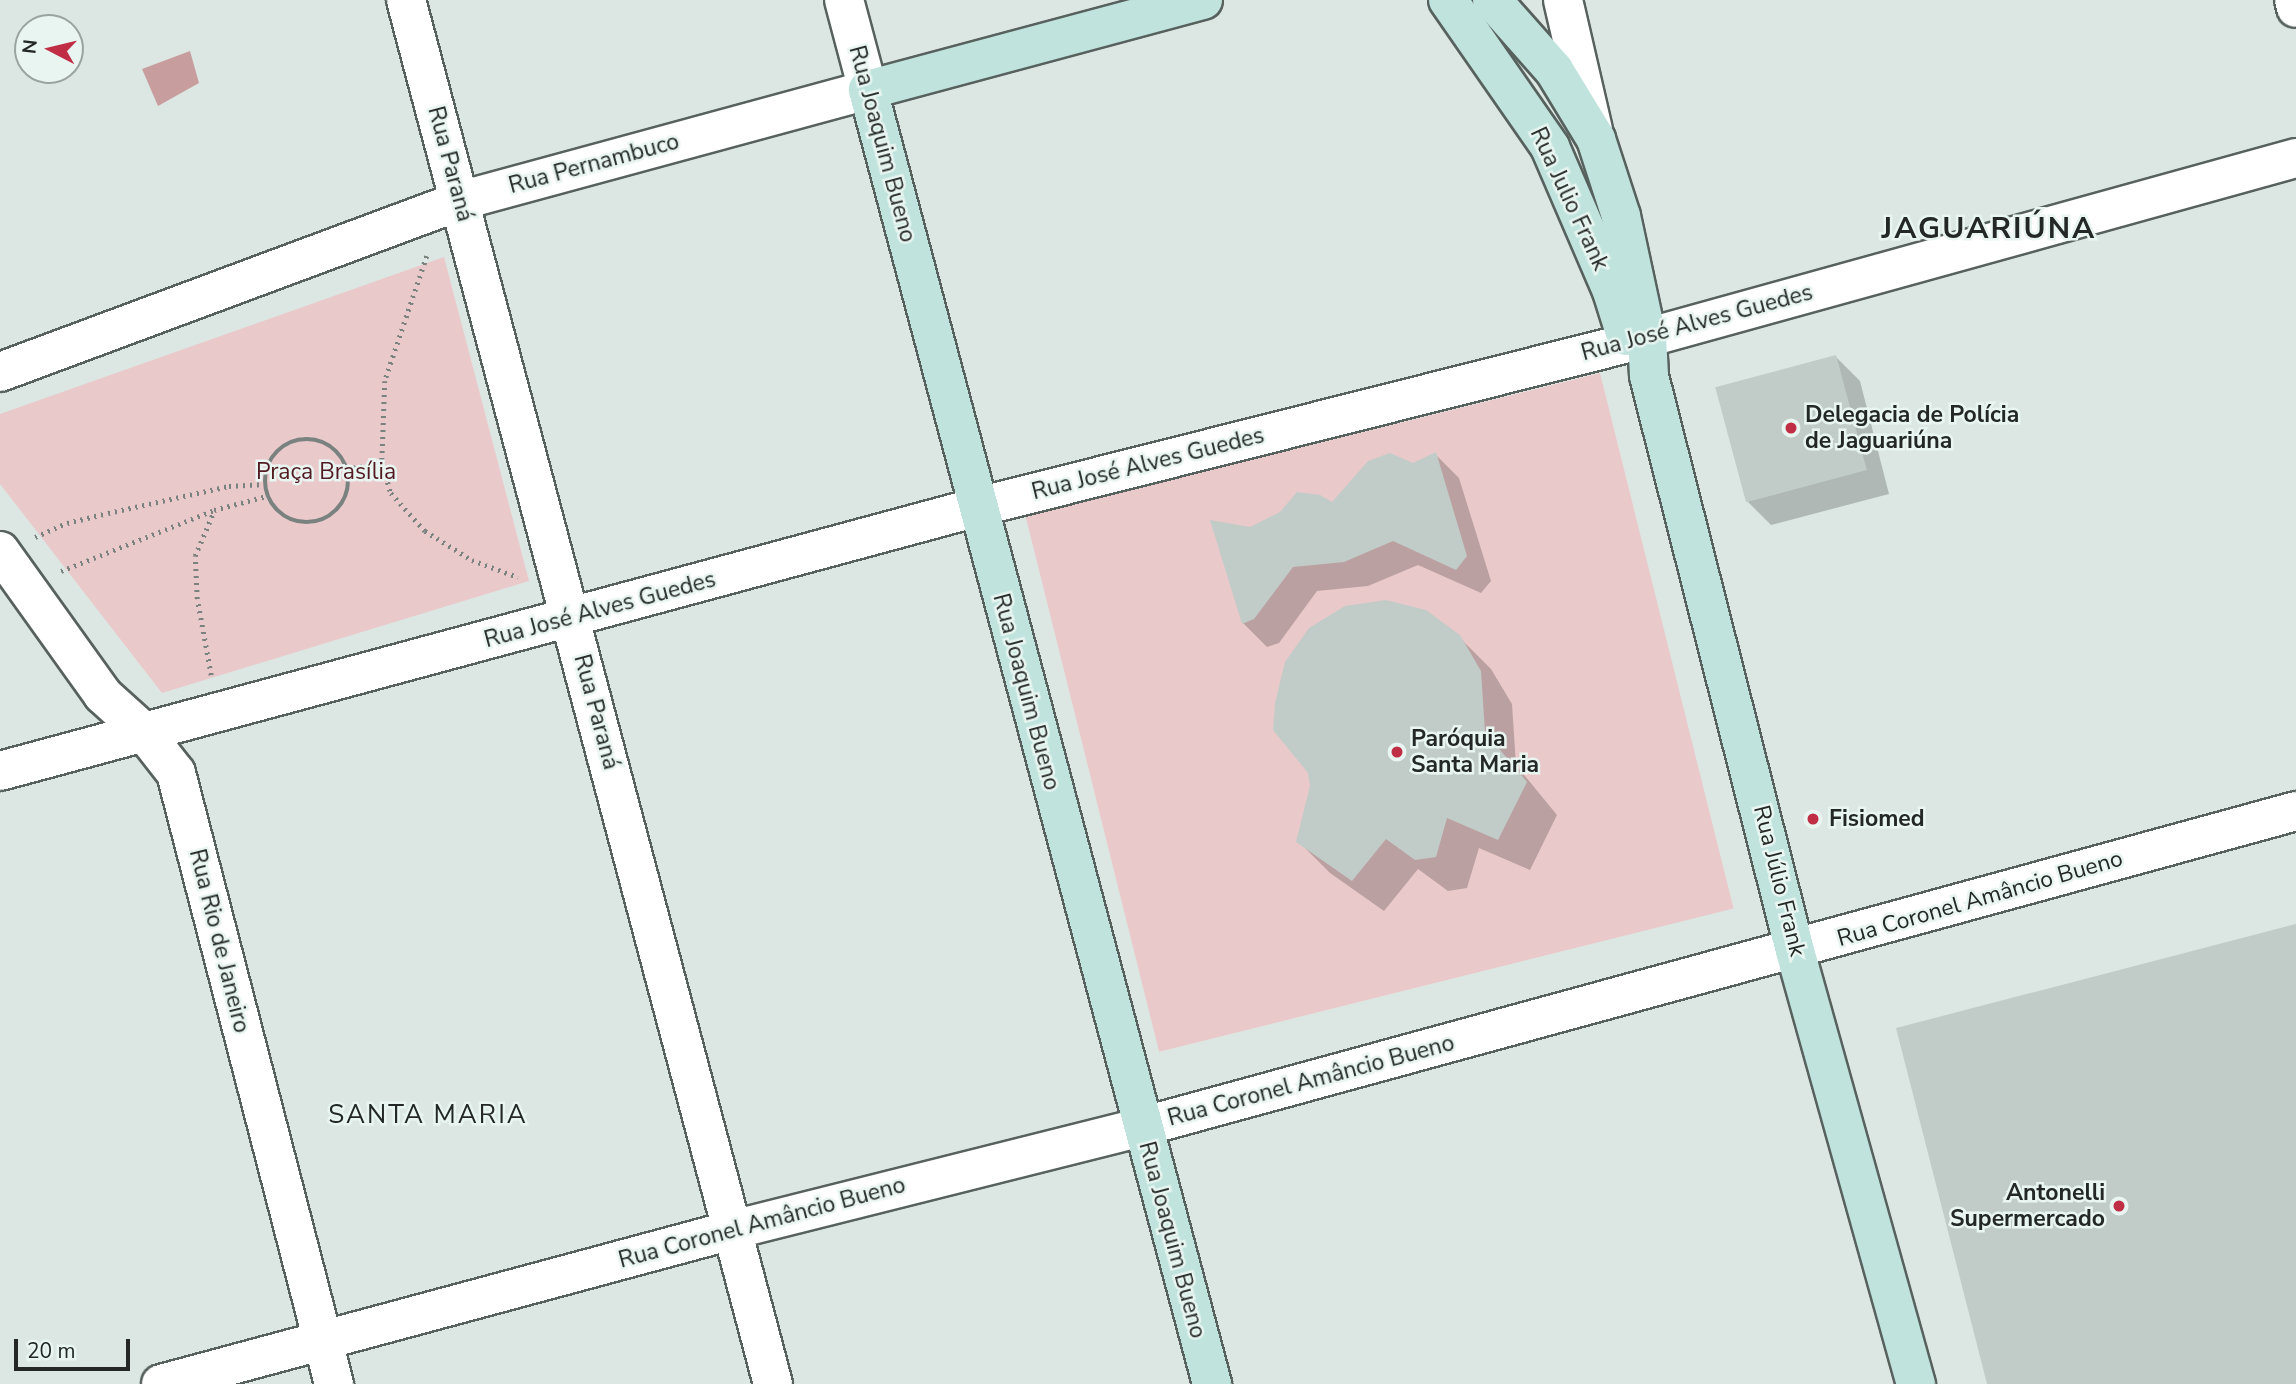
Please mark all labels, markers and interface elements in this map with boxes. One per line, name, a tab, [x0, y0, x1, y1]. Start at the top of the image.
north arrow	[14, 14, 84, 84]
text: N	[16, 38, 44, 55]
street label: Rua Joaquim Bueno	[842, 43, 922, 245]
street label: Rua Paraná	[421, 103, 479, 225]
street label: Rua Julio Frank	[1524, 123, 1614, 275]
street label: Rua Pernambuco	[506, 128, 682, 200]
district label: JAGUARIÚNA	[1883, 211, 2095, 247]
street label: Rua José Alves Guedes	[1578, 279, 1816, 367]
place label: Delegacia de Polícia de Jaguariúna	[1805, 401, 2019, 455]
marker: Delegacia de Polícia de Jaguariúna	[1783, 420, 1799, 436]
street label: Rua José Alves Guedes	[1029, 422, 1267, 506]
park label: Praça Brasília	[256, 458, 396, 486]
street label: Rua José Alves Guedes	[481, 566, 719, 654]
street label: Rua Joaquim Bueno	[986, 591, 1066, 793]
street label: Rua Paraná	[567, 651, 625, 773]
place label: Paróquia Santa Maria	[1411, 725, 1539, 779]
marker: Paróquia Santa Maria	[1389, 744, 1405, 760]
street label: Rua Júlio Frank	[1747, 803, 1811, 959]
place label: Fisiomed	[1829, 805, 1925, 833]
marker: Fisiomed	[1803, 809, 1823, 829]
street label: Rua Coronel Amâncio Bueno	[1834, 845, 2126, 953]
street label: Rua Rio de Janeiro	[183, 846, 255, 1036]
street label: Rua Coronel Amâncio Bueno	[1165, 1029, 1457, 1133]
district label: SANTA MARIA	[330, 1099, 526, 1131]
street label: Rua Joaquim Bueno	[1132, 1139, 1212, 1341]
street label: Rua Coronel Amâncio Bueno	[616, 1171, 908, 1275]
place label: Antonelli Supermercado	[1950, 1179, 2105, 1233]
marker: Antonelli Supermercado	[2111, 1198, 2127, 1214]
scale bar	[18, 1324, 133, 1368]
text: 20 m	[27, 1337, 76, 1365]

